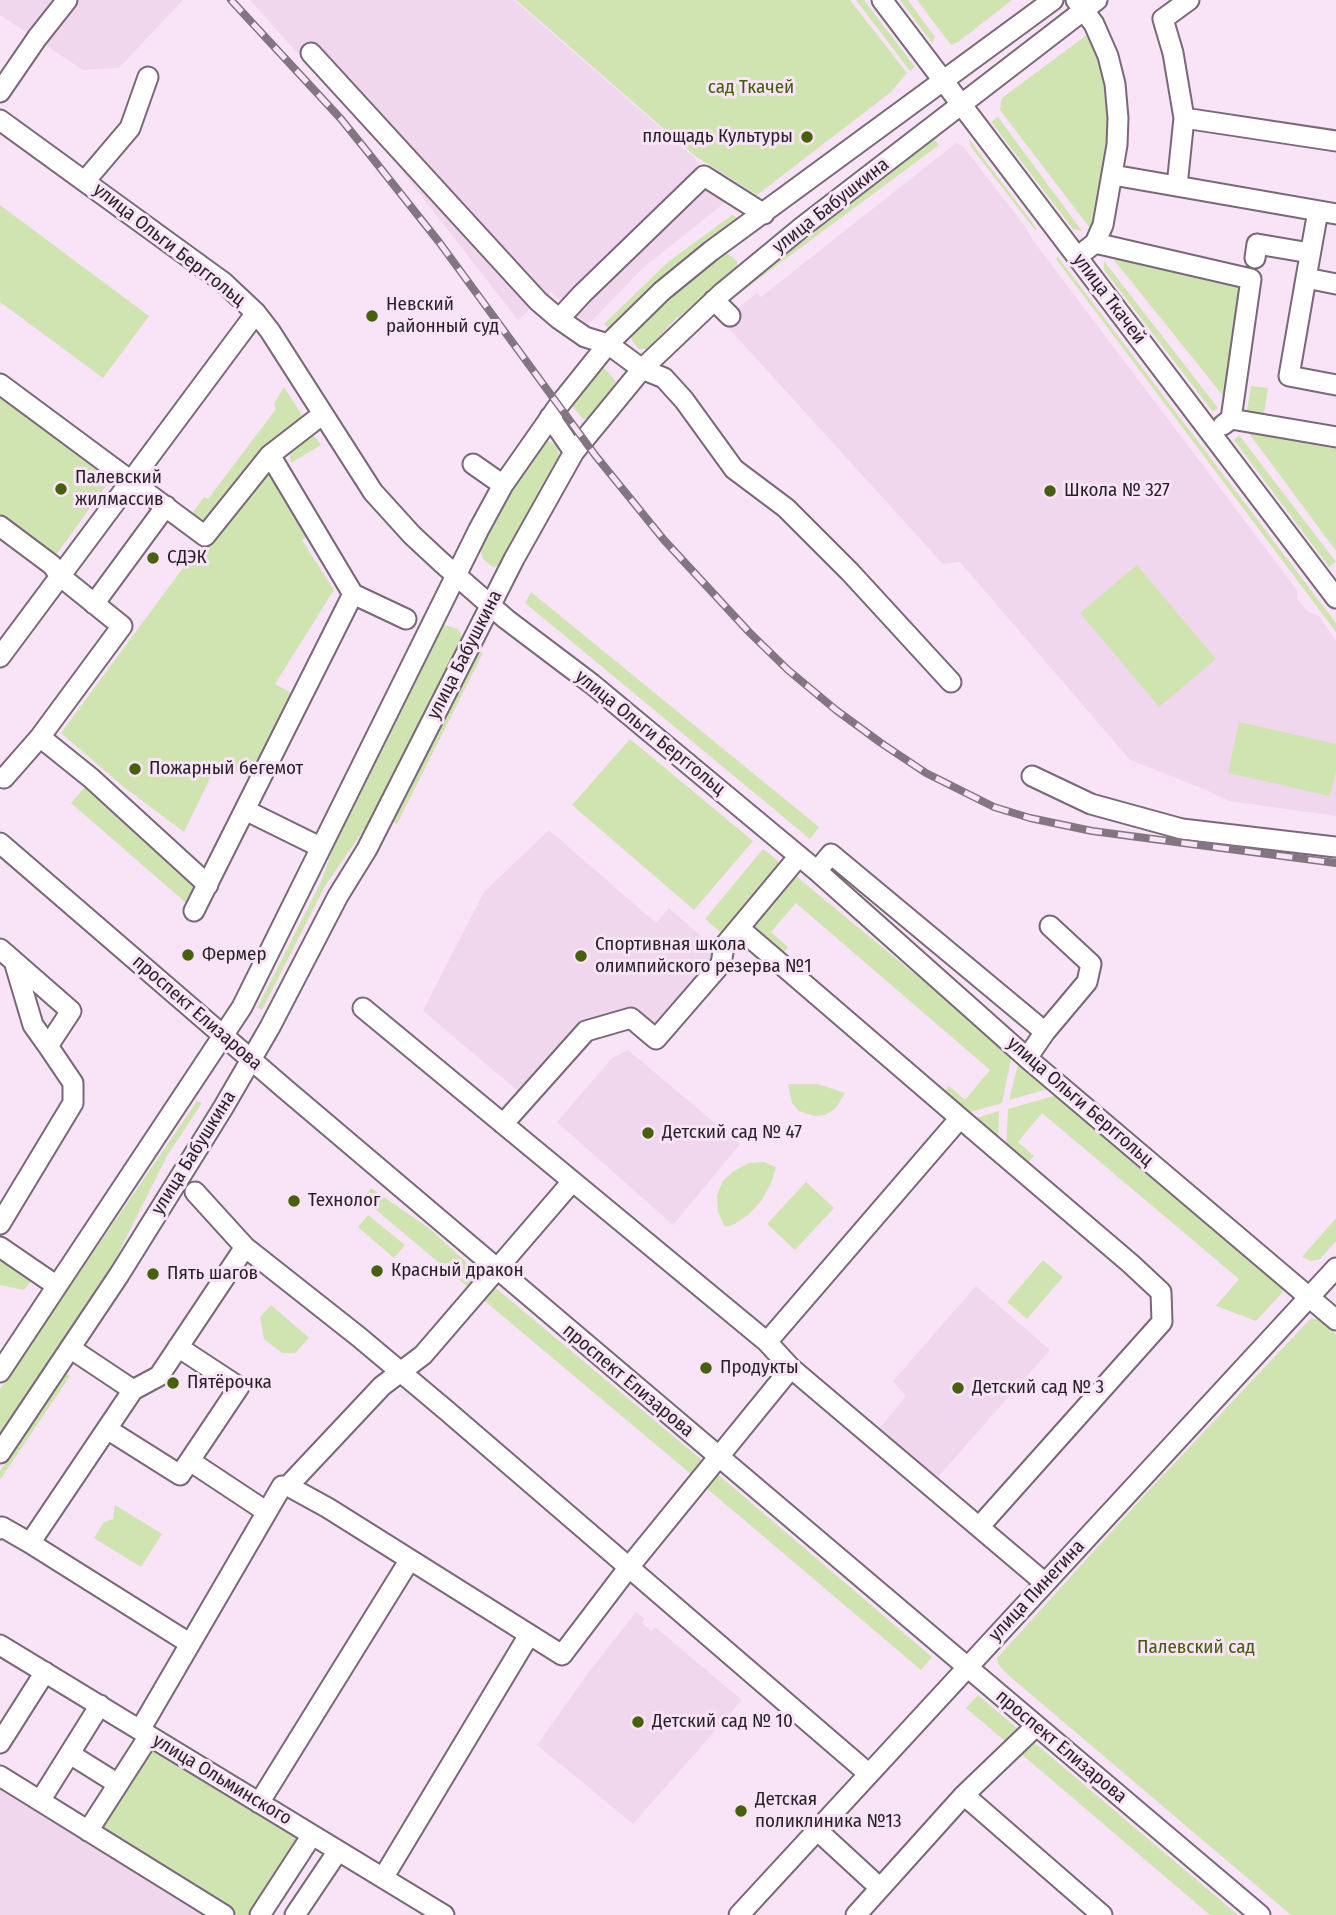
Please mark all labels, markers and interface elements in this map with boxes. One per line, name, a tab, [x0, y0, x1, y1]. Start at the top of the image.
park label: сад Ткачей	[708, 77, 794, 99]
place label: площадь Культуры	[642, 126, 793, 148]
marker: площадь Культуры	[799, 129, 815, 145]
street label: улица Бабушкина	[768, 153, 894, 259]
street label: улица Ольги Берггольц	[88, 179, 250, 311]
street label: улица Ткачей	[1068, 249, 1150, 349]
place label: Невский районный суд	[386, 294, 499, 338]
marker: Невский районный суд	[364, 308, 380, 324]
place label: Палевский жилмассив	[75, 467, 164, 511]
place label: Школа № 327	[1064, 480, 1170, 502]
marker: Палевский жилмассив	[53, 481, 69, 497]
marker: Школа № 327	[1042, 483, 1058, 499]
place label: СДЭК	[167, 547, 207, 569]
marker: СДЭК	[145, 550, 161, 566]
street label: улица Бабушкина	[423, 587, 507, 723]
street label: улица Ольги Берггольц	[570, 665, 730, 801]
place label: Пожарный бегемот	[149, 758, 303, 780]
marker: Пожарный бегемот	[127, 761, 143, 777]
place label: Спортивная школа олимпийского резерва №1	[595, 934, 812, 978]
place label: Фермер	[202, 944, 267, 966]
marker: Фермер	[180, 947, 196, 963]
marker: Спортивная школа олимпийского резерва №1	[573, 948, 589, 964]
street label: проспект Елизарова	[128, 951, 266, 1075]
street label: улица Ольги Берггольц	[1002, 1032, 1158, 1172]
street label: улица Бабушкина	[147, 1087, 241, 1219]
place label: Детский сад № 47	[662, 1122, 802, 1144]
marker: Детский сад № 47	[640, 1125, 656, 1141]
place label: Технолог	[308, 1190, 380, 1212]
marker: Технолог	[286, 1193, 302, 1209]
place label: Красный дракон	[391, 1260, 524, 1282]
place label: Пять шагов	[167, 1263, 258, 1285]
marker: Красный дракон	[369, 1263, 385, 1279]
marker: Пять шагов	[145, 1266, 161, 1282]
street label: проспект Елизарова	[558, 1320, 698, 1442]
place label: Продукты	[720, 1357, 799, 1379]
marker: Продукты	[698, 1360, 714, 1376]
place label: Пятёрочка	[187, 1372, 272, 1394]
marker: Пятёрочка	[165, 1375, 181, 1391]
place label: Детский сад № 3	[972, 1377, 1104, 1399]
marker: Детский сад № 3	[950, 1380, 966, 1396]
street label: улица Пинегина	[984, 1536, 1090, 1646]
park label: Палевский сад	[1137, 1637, 1255, 1659]
street label: проспект Елизарова	[991, 1686, 1131, 1808]
place label: Детский сад № 10	[652, 1711, 793, 1733]
marker: Детский сад № 10	[630, 1714, 646, 1730]
street label: улица Ольминского	[148, 1730, 296, 1830]
place label: Детская поликлиника №13	[755, 1789, 902, 1833]
marker: Детская поликлиника №13	[733, 1803, 749, 1819]

